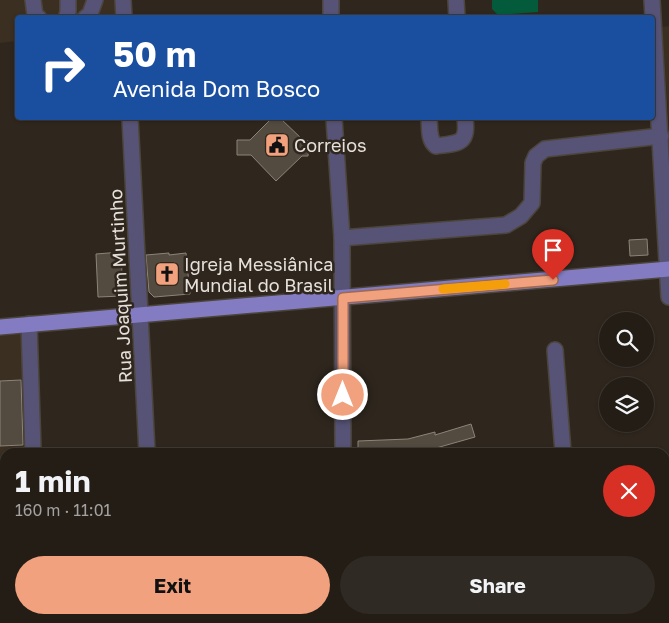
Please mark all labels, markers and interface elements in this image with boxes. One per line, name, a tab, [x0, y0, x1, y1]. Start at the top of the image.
text: 50 m	[113, 33, 196, 75]
icon: right	[30, 35, 95, 100]
text: Avenida Dom Bosco	[113, 75, 320, 102]
public building icon: Correios	[264, 132, 290, 158]
place label: Correios	[294, 134, 367, 156]
street label: Rua Joaquim Murtinho	[104, 188, 136, 384]
pin	[532, 229, 574, 280]
icon: arrive	[539, 236, 567, 264]
place label: Igreja Messiânica Mundial do Brasil	[184, 253, 334, 296]
church icon: Igreja Messiânica Mundial do Brasil	[154, 261, 180, 287]
map controls	[599, 312, 654, 432]
button: search	[599, 312, 654, 367]
position arrow	[316, 368, 368, 420]
button: layers	[599, 377, 654, 432]
text: 1 min	[15, 463, 91, 499]
button: close	[603, 465, 655, 517]
text: 160 m · 11:01	[15, 500, 111, 520]
button: Exit	[15, 556, 330, 614]
button: Share	[340, 556, 655, 614]

